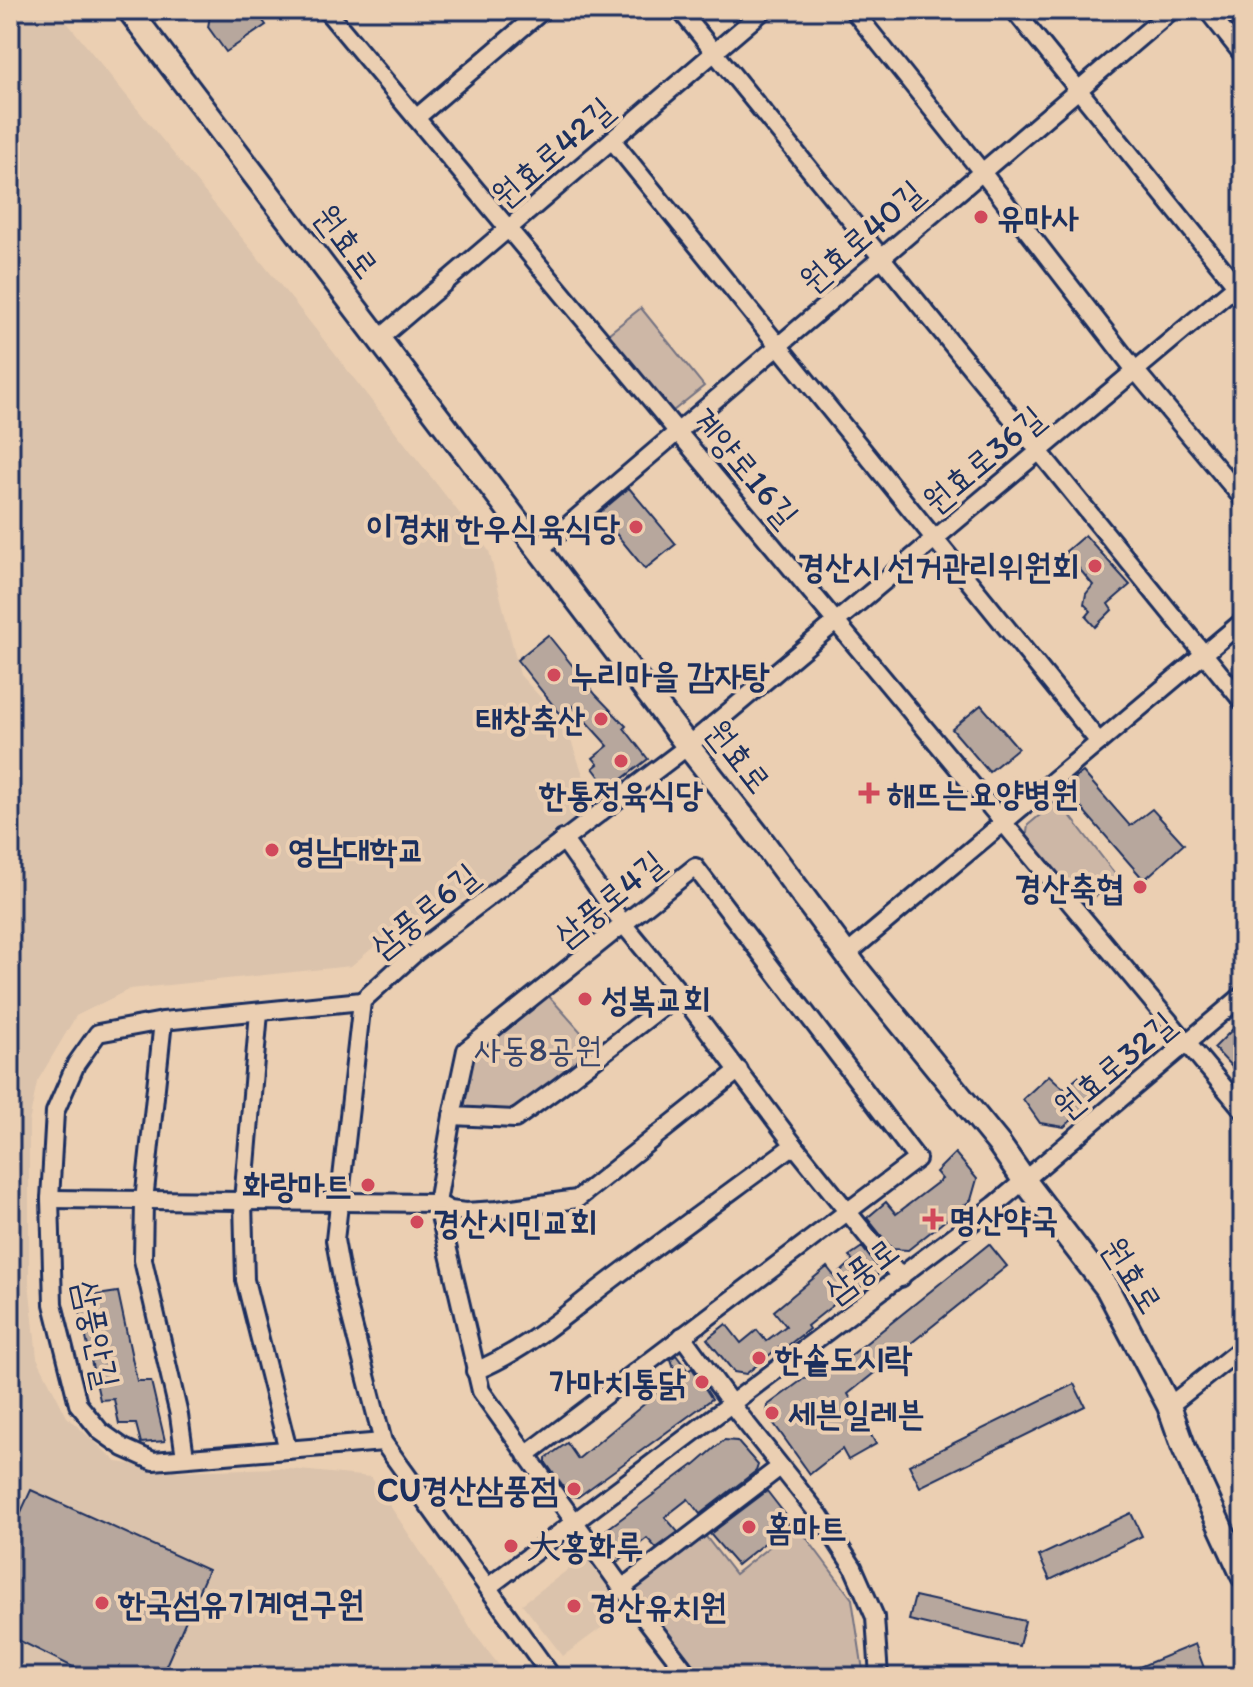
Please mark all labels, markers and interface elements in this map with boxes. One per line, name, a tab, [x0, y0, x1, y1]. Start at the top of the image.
street label: 원효로42길	[483, 88, 622, 216]
street label: 원효로40길	[791, 171, 932, 301]
street label: 원효로	[306, 196, 388, 286]
place label: 유마사	[997, 197, 1079, 238]
marker: 유마사	[972, 208, 990, 226]
street label: 원효로36길	[914, 397, 1052, 522]
street label: 계양로16길	[684, 399, 807, 535]
place label: 이경채 한우식육식당	[366, 507, 621, 548]
marker: 이경채 한우식육식당	[627, 518, 645, 536]
place label: 경산시 선거관리위원회	[798, 546, 1079, 587]
marker: 경산시 선거관리위원회	[1086, 557, 1104, 575]
place label: 누리마을 감자탕	[570, 655, 770, 696]
marker: 누리마을 감자탕	[545, 666, 563, 684]
place label: 태창축산	[476, 699, 586, 740]
marker: 태창축산	[592, 710, 610, 728]
street label: 원효로	[697, 711, 780, 801]
marker: 한통정육식당	[612, 752, 630, 770]
place label: 해뜨는요양병원	[887, 773, 1079, 814]
place label: 한통정육식당	[538, 774, 704, 815]
marker: 해뜨는요양병원	[858, 782, 880, 804]
place label: 영남대학교	[288, 830, 425, 871]
marker: 영남대학교	[263, 841, 281, 859]
street label: 삼풍로4길	[546, 842, 673, 955]
street label: 삼풍로6길	[362, 854, 487, 966]
place label: 경산축협	[1015, 867, 1124, 908]
marker: 경산축협	[1131, 878, 1149, 896]
place label: 성복교회	[601, 979, 710, 1020]
marker: 성복교회	[576, 990, 594, 1008]
street label: 원효로32길	[1045, 1003, 1183, 1128]
park label: 사동8공원	[474, 1029, 602, 1070]
place label: 화랑마트	[243, 1165, 352, 1206]
marker: 화랑마트	[359, 1176, 377, 1194]
place label: 명산약국	[949, 1199, 1058, 1240]
place label: 경산시민교회	[433, 1202, 597, 1243]
marker: 명산약국	[924, 1210, 942, 1228]
marker: 경산시민교회	[408, 1213, 426, 1231]
street label: 삼풍로	[816, 1229, 906, 1311]
street label: 원효로	[1093, 1230, 1172, 1321]
street label: 삼풍안길	[65, 1276, 128, 1392]
place label: 한솥도시락	[774, 1338, 912, 1379]
marker: 한솥도시락	[750, 1349, 768, 1367]
place label: 가마치통닭	[549, 1362, 687, 1403]
marker: 가마치통닭	[693, 1373, 711, 1391]
place label: 세븐일레븐	[788, 1393, 925, 1434]
marker: 세븐일레븐	[763, 1404, 781, 1422]
place label: CU경산삼풍점	[377, 1469, 558, 1510]
marker: CU경산삼풍점	[565, 1480, 583, 1498]
place label: 홈마트	[765, 1507, 847, 1548]
marker: 홈마트	[740, 1518, 758, 1536]
place label: 大홍화루	[527, 1526, 643, 1567]
marker: 大홍화루	[502, 1537, 520, 1555]
place label: 한국섬유기계연구원	[117, 1583, 364, 1624]
place label: 경산유치원	[590, 1586, 727, 1627]
marker: 한국섬유기계연구원	[93, 1594, 111, 1612]
marker: 경산유치원	[565, 1597, 583, 1615]

